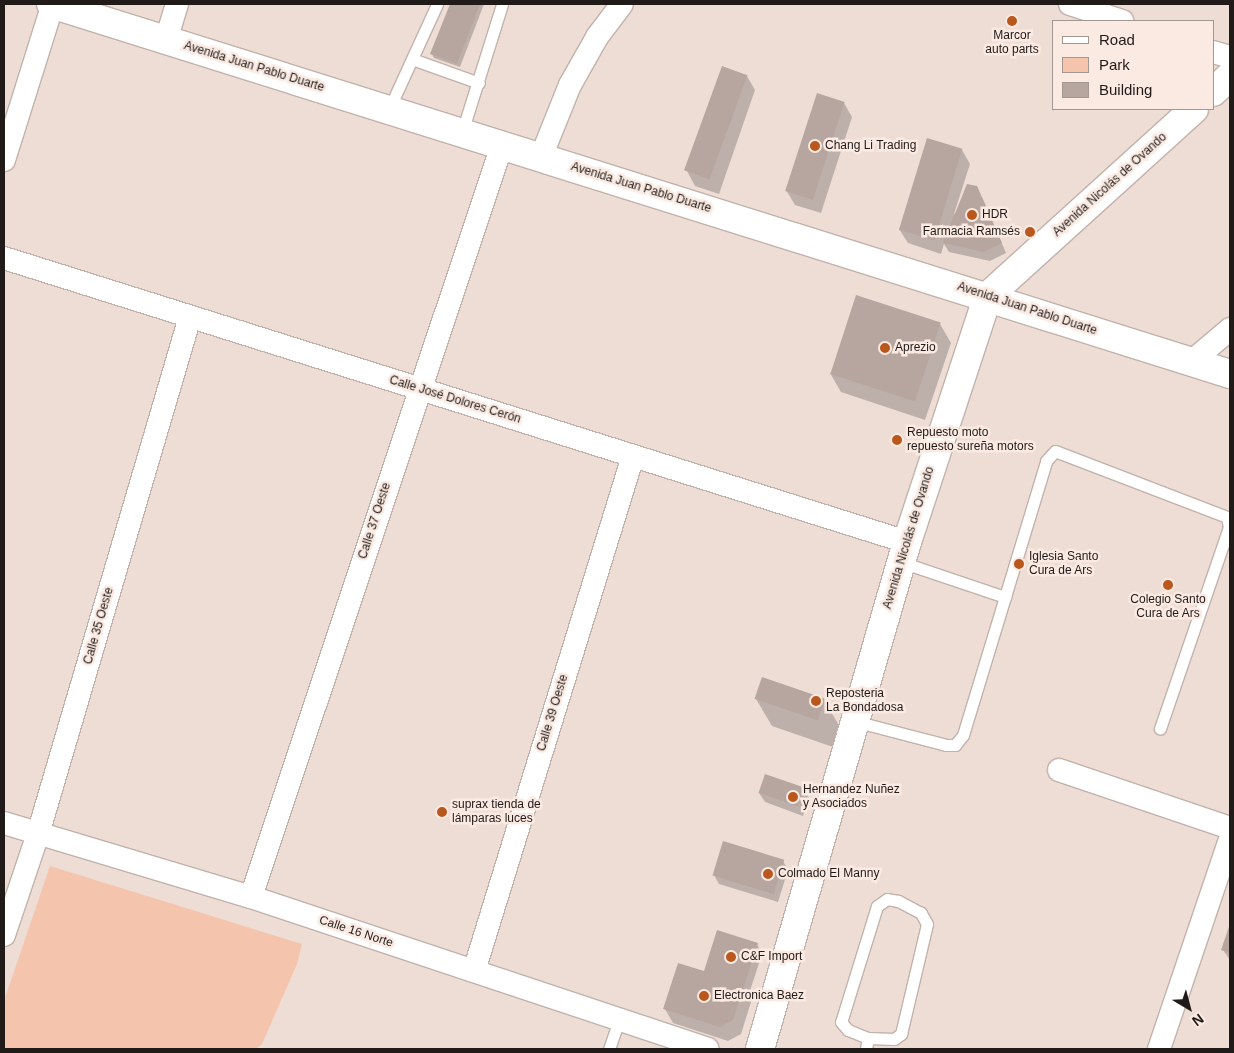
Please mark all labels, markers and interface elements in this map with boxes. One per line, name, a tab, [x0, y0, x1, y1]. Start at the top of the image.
marker: Marcor auto parts	[1006, 15, 1018, 27]
legend	[1052, 20, 1214, 110]
place label: Marcor auto parts	[985, 29, 1039, 57]
text: Road	[1099, 31, 1135, 48]
street label: Avenida Juan Pablo Duarte	[182, 39, 326, 95]
text: Park	[1099, 56, 1130, 73]
text: Building	[1099, 81, 1152, 98]
street label: Avenida Nicolás de Ovando	[1050, 130, 1170, 240]
place label: Chang Li Trading	[825, 139, 917, 153]
marker: Chang Li Trading	[809, 140, 821, 152]
street label: Avenida Juan Pablo Duarte	[569, 160, 713, 216]
place label: HDR	[982, 208, 1008, 222]
marker: HDR	[966, 209, 978, 221]
place label: Farmacia Ramsés	[923, 225, 1020, 239]
marker: Farmacia Ramsés	[1024, 226, 1036, 238]
street label: Avenida Juan Pablo Duarte	[955, 280, 1099, 338]
place label: Aprezio	[895, 341, 936, 355]
marker: Aprezio	[879, 342, 891, 354]
street label: Calle José Dolores Cerón	[388, 373, 522, 427]
place label: Repuesto moto repuesto sureña motors	[907, 426, 1034, 454]
marker: Repuesto moto repuesto sureña motors	[891, 434, 903, 446]
street label: Avenida Nicolás de Ovando	[880, 465, 938, 611]
street label: Calle 37 Oeste	[356, 481, 394, 561]
place label: Iglesia Santo Cura de Ars	[1029, 550, 1098, 578]
marker: Iglesia Santo Cura de Ars	[1013, 558, 1025, 570]
marker: Colegio Santo Cura de Ars	[1162, 579, 1174, 591]
street label: Calle 35 Oeste	[81, 586, 117, 666]
place label: Colegio Santo Cura de Ars	[1130, 593, 1206, 621]
street label: Calle 39 Oeste	[535, 673, 571, 753]
place label: Reposteria La Bondadosa	[826, 687, 903, 715]
marker: Reposteria La Bondadosa	[810, 695, 822, 707]
place label: Hernandez Nuñez y Asociados	[803, 783, 900, 811]
marker: Hernandez Nuñez y Asociados	[787, 791, 799, 803]
place label: suprax tienda de lámparas luces	[452, 798, 541, 826]
marker: suprax tienda de lámparas luces	[436, 806, 448, 818]
place label: Colmado El Manny	[778, 867, 879, 881]
marker: Colmado El Manny	[762, 868, 774, 880]
street label: Calle 16 Norte	[317, 913, 395, 951]
place label: C&F Import	[741, 950, 802, 964]
marker: C&F Import	[725, 951, 737, 963]
north arrow	[1164, 983, 1214, 1033]
place label: Electronica Baez	[714, 989, 804, 1003]
marker: Electronica Baez	[698, 990, 710, 1002]
text: N	[1189, 1011, 1207, 1029]

